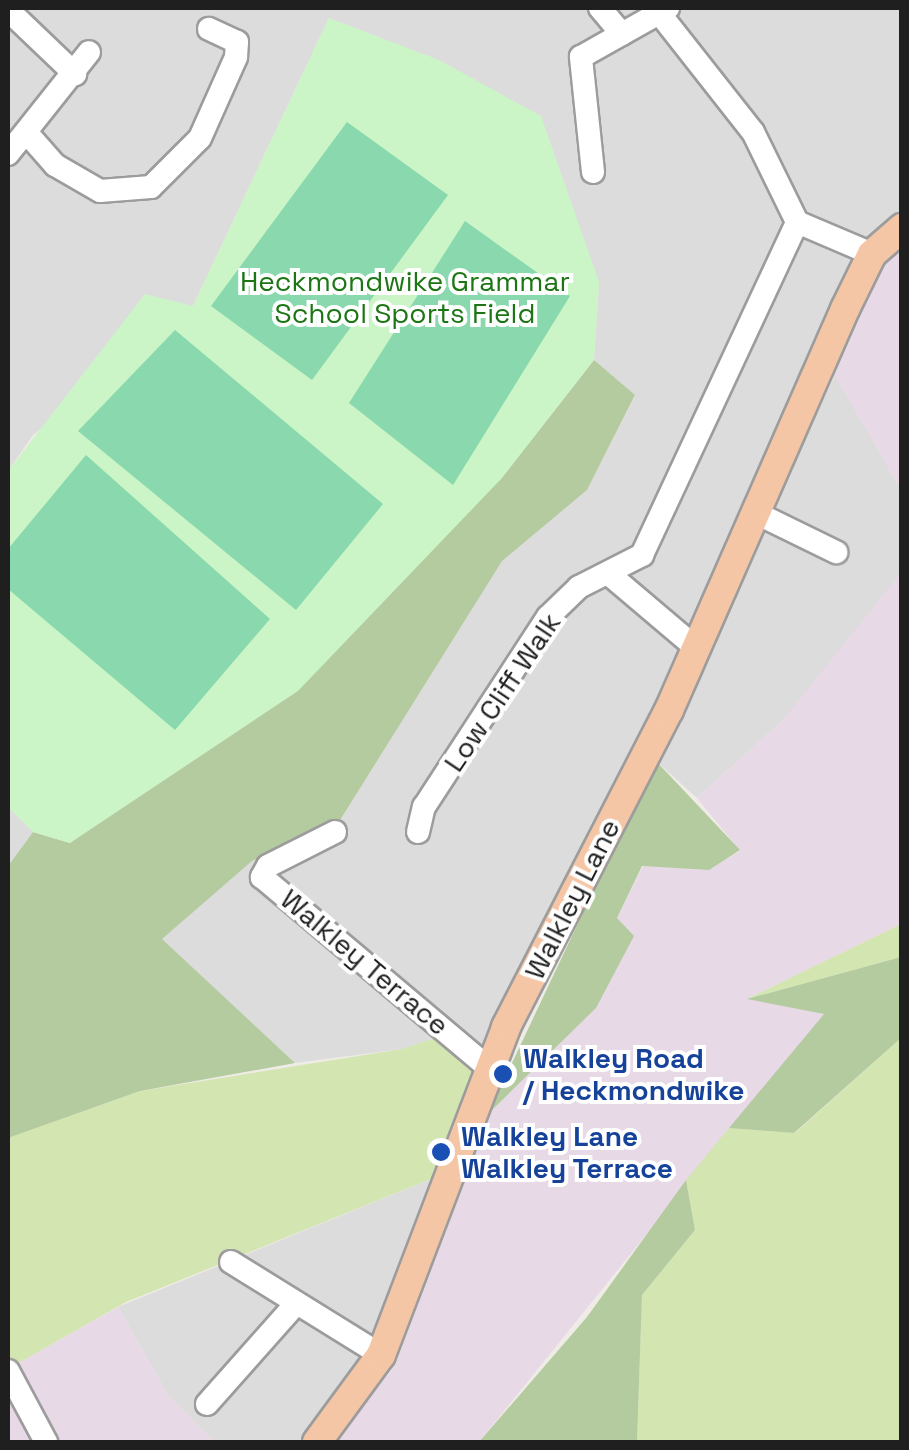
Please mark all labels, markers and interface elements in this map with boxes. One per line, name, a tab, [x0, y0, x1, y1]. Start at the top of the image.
park label: Heckmondwike Grammar School Sports Field	[240, 264, 570, 330]
street label: Low Cliff Walk	[437, 606, 567, 778]
street label: Walkley Lane	[517, 813, 627, 985]
street label: Walkley Terrace	[274, 882, 456, 1042]
place label: Walkley Road / Heckmondwike	[523, 1041, 744, 1107]
marker: Walkley Road / Heckmondwike	[492, 1063, 514, 1085]
place label: Walkley Lane Walkley Terrace	[461, 1119, 674, 1185]
marker: Walkley Lane Walkley Terrace	[430, 1141, 452, 1163]

